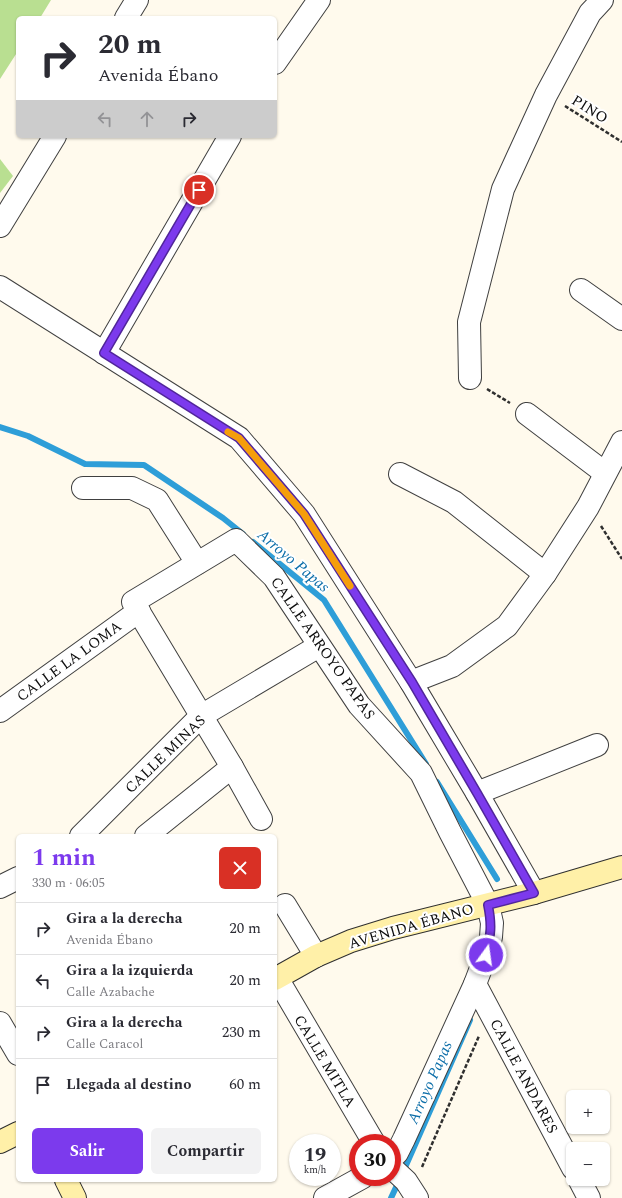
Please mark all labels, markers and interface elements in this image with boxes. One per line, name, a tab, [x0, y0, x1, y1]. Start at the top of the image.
text: 20 m	[98, 23, 162, 66]
icon: right	[32, 32, 84, 84]
text: Avenida Ébano	[98, 62, 218, 89]
street label: PINO	[567, 89, 613, 130]
icon: left	[94, 108, 116, 130]
icon: ahead	[136, 108, 158, 130]
icon: right	[178, 108, 200, 130]
pin	[182, 173, 216, 207]
icon: arrive	[188, 179, 210, 201]
water label: Arroyo Papas	[251, 523, 335, 598]
street label: CALLE ARROYO PAPAS	[264, 572, 381, 724]
street label: CALLE LA LOMA	[12, 615, 127, 708]
street label: CALLE MINAS	[120, 710, 211, 799]
text: 1 min	[32, 840, 96, 876]
button: close	[219, 847, 261, 889]
text: 330 m · 06:05	[32, 873, 105, 893]
street label: AVENIDA ÉBANO	[346, 898, 477, 955]
text: Gira a la derecha	[66, 907, 182, 930]
text: 20 m	[229, 917, 261, 940]
icon: right	[32, 918, 54, 940]
text: Avenida Ébano	[66, 930, 153, 950]
position arrow	[465, 934, 507, 976]
text: Gira a la izquierda	[66, 959, 193, 982]
text: 20 m	[229, 969, 261, 992]
icon: left	[32, 970, 54, 992]
text: Calle Azabache	[66, 982, 155, 1002]
street label: CALLE MITLA	[288, 1010, 361, 1112]
text: Gira a la derecha	[66, 1011, 182, 1034]
street label: CALLE ANDARES	[484, 1015, 564, 1138]
text: 230 m	[222, 1021, 261, 1044]
icon: right	[32, 1022, 54, 1044]
text: Calle Caracol	[66, 1034, 143, 1054]
water label: Arroyo Papas	[401, 1037, 459, 1128]
text: Llegada al destino	[66, 1073, 191, 1096]
text: 60 m	[229, 1073, 261, 1096]
icon: arrive	[32, 1074, 54, 1096]
map controls	[566, 1090, 610, 1186]
button: +	[566, 1090, 610, 1134]
button: Salir	[32, 1128, 143, 1174]
button: Compartir	[151, 1128, 261, 1174]
speed limit sign: 30	[349, 1134, 401, 1186]
text: 19	[304, 1140, 326, 1170]
button: −	[566, 1142, 610, 1186]
text: km/h	[304, 1162, 326, 1178]

